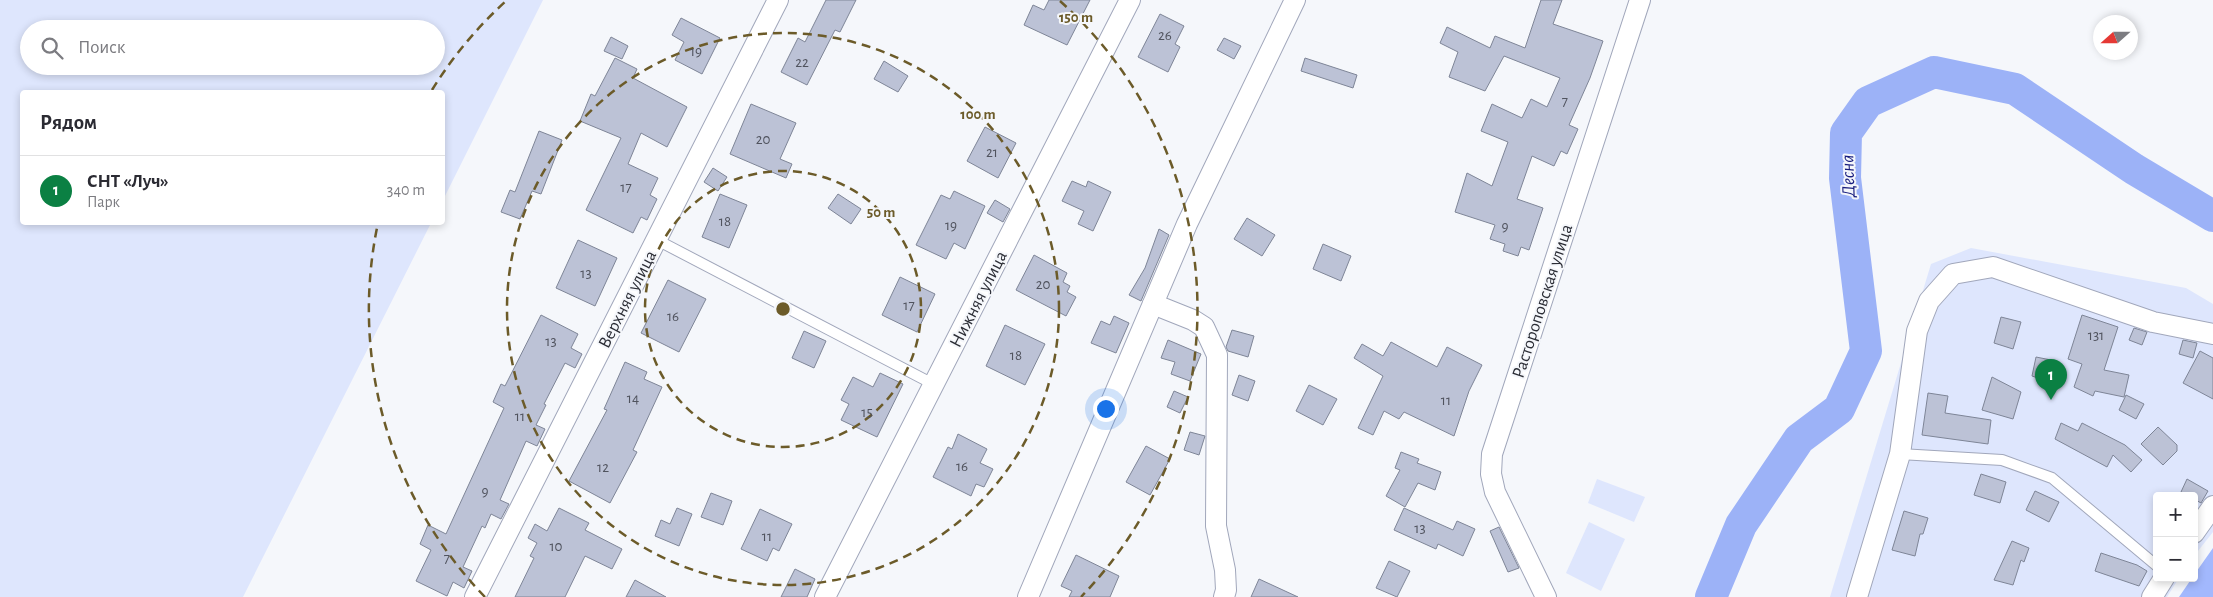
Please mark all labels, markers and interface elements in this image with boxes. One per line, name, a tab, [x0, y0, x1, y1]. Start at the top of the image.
text: 150 m	[1059, 10, 1093, 25]
north arrow	[2093, 15, 2138, 60]
search box	[20, 20, 445, 75]
house number: 26	[1158, 28, 1172, 43]
icon: search	[38, 34, 66, 62]
text: Поиск	[78, 38, 125, 57]
house number: 19	[690, 44, 702, 59]
house number: 22	[795, 55, 809, 70]
house number: 7	[1562, 94, 1568, 109]
text: 100 m	[960, 107, 996, 122]
text: Рядом	[40, 112, 97, 133]
house number: 20	[756, 132, 770, 147]
house number: 21	[986, 145, 998, 160]
water label: Десна	[1838, 154, 1859, 199]
text: СНТ «Луч»	[87, 172, 169, 191]
house number: 17	[620, 180, 632, 195]
text: 1	[53, 182, 59, 198]
text: 340 m	[387, 182, 425, 198]
text: Парк	[87, 194, 120, 210]
text: 50 m	[867, 205, 895, 220]
house number: 18	[719, 214, 731, 229]
house number: 19	[945, 218, 957, 233]
house number: 9	[1501, 219, 1509, 234]
street label: Растороповская улица	[1510, 222, 1576, 381]
street label: Верхняя улица	[596, 248, 660, 351]
street label: Нижняя улица	[947, 248, 1011, 351]
house number: 13	[580, 266, 592, 281]
house number: 20	[1036, 277, 1050, 292]
house number: 17	[903, 298, 915, 313]
centre of rings	[774, 300, 792, 318]
house number: 16	[667, 309, 679, 324]
house number: 131	[2088, 328, 2104, 343]
house number: 13	[545, 334, 557, 349]
house number: 18	[1010, 348, 1022, 363]
pin: 1	[2035, 359, 2067, 400]
house number: 14	[627, 391, 639, 406]
house number: 11	[1441, 393, 1451, 408]
your location	[1093, 396, 1119, 422]
house number: 15	[861, 405, 873, 420]
house number: 11	[515, 409, 525, 424]
house number: 16	[956, 459, 968, 474]
house number: 12	[597, 460, 609, 475]
house number: 9	[481, 484, 489, 499]
map controls	[2153, 492, 2198, 582]
button: +	[2153, 492, 2198, 537]
house number: 13	[1414, 521, 1426, 536]
house number: 11	[762, 529, 772, 544]
button: −	[2153, 537, 2198, 582]
house number: 10	[549, 539, 563, 554]
house number: 7	[444, 551, 450, 566]

